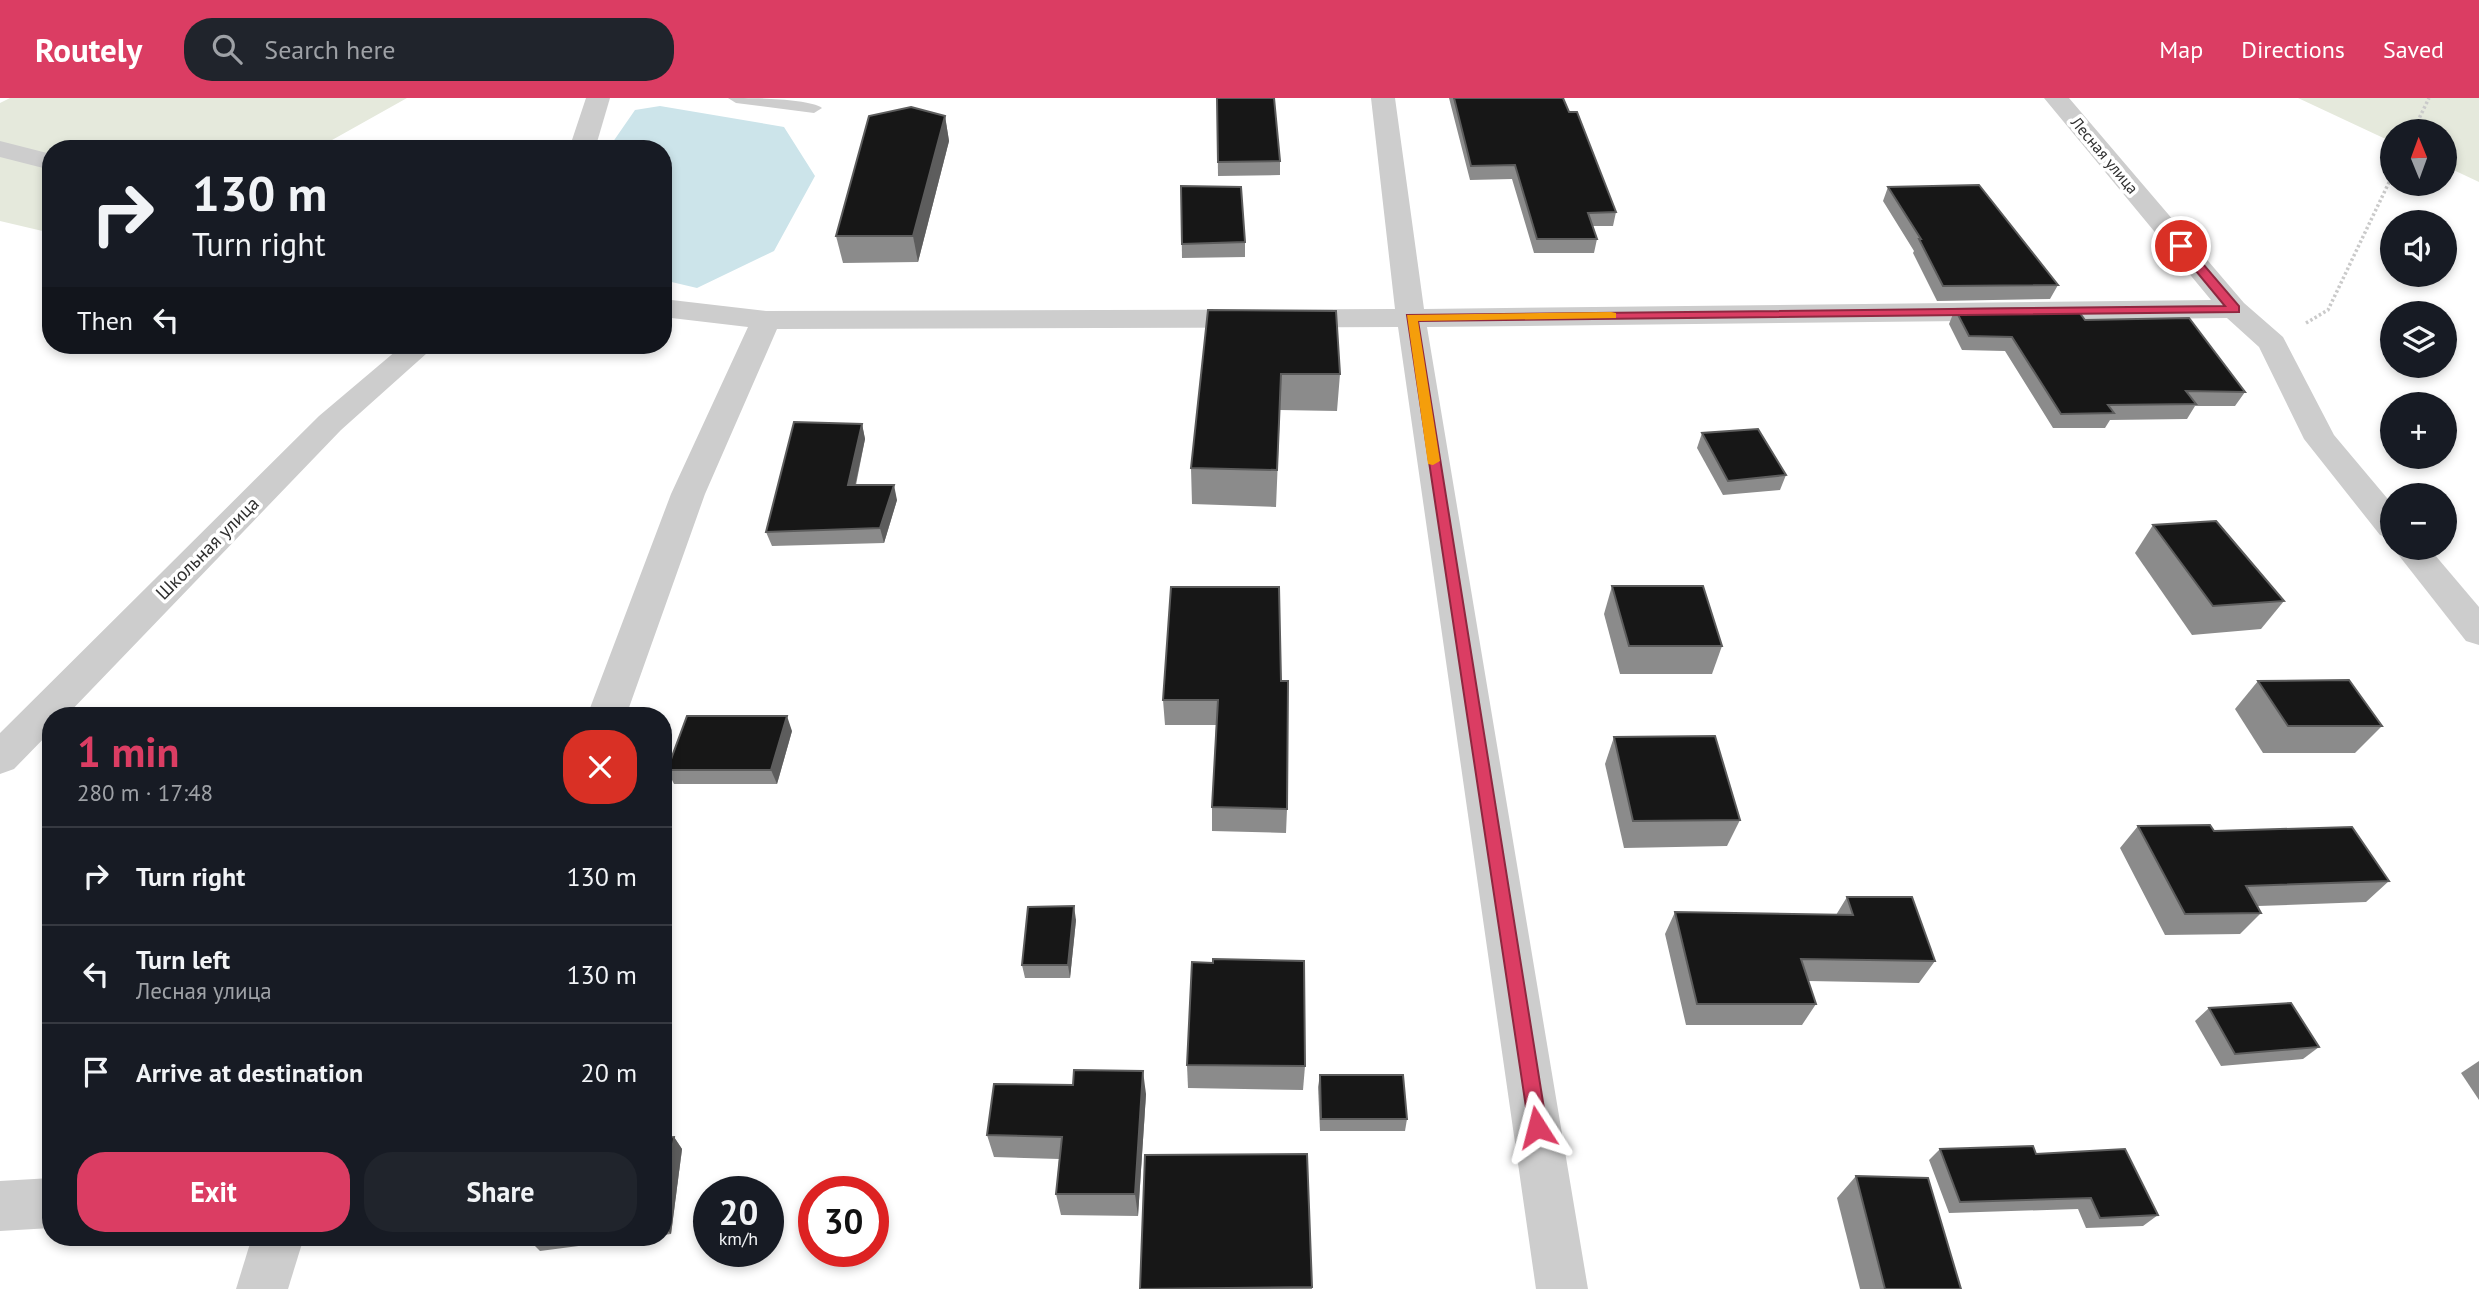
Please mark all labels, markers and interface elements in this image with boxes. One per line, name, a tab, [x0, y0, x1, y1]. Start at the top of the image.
search box	[184, 18, 674, 81]
text: Routely	[35, 28, 142, 71]
icon: search	[208, 30, 246, 68]
text: Search here	[264, 33, 395, 66]
text: Map	[2159, 34, 2203, 65]
text: Directions	[2241, 34, 2345, 65]
text: Saved	[2383, 34, 2444, 65]
street label: Лесная улица	[2066, 112, 2143, 198]
north arrow	[2380, 119, 2457, 196]
map controls	[2380, 119, 2457, 560]
text: 130 m	[192, 161, 327, 225]
icon: right	[77, 168, 168, 259]
button: sound	[2380, 210, 2457, 287]
pin	[2151, 216, 2211, 276]
text: Turn right	[192, 223, 326, 265]
icon: arrive	[2162, 227, 2200, 265]
icon: left	[147, 301, 185, 339]
button: layers	[2380, 301, 2457, 378]
text: Then	[77, 304, 133, 337]
button: +	[2380, 392, 2457, 469]
button: −	[2380, 483, 2457, 560]
street label: Школьная улица	[150, 491, 264, 605]
text: 1 min	[77, 724, 179, 779]
button: close	[563, 730, 637, 804]
text: 280 m · 17:48	[77, 778, 213, 807]
icon: right	[77, 857, 115, 895]
text: Turn right	[136, 860, 245, 893]
text: 130 m	[566, 860, 637, 893]
text: Turn left	[136, 943, 230, 976]
icon: left	[77, 955, 115, 993]
text: 130 m	[566, 958, 637, 991]
text: Лесная улица	[136, 976, 272, 1005]
icon: arrive	[77, 1053, 115, 1091]
text: Arrive at destination	[136, 1056, 363, 1089]
text: 20 m	[581, 1056, 637, 1089]
position arrow	[1500, 1090, 1574, 1164]
button: Exit	[77, 1152, 350, 1232]
button: Share	[364, 1152, 637, 1232]
speed limit sign: 30	[798, 1176, 889, 1267]
text: 20	[719, 1189, 758, 1235]
text: km/h	[719, 1227, 758, 1250]

